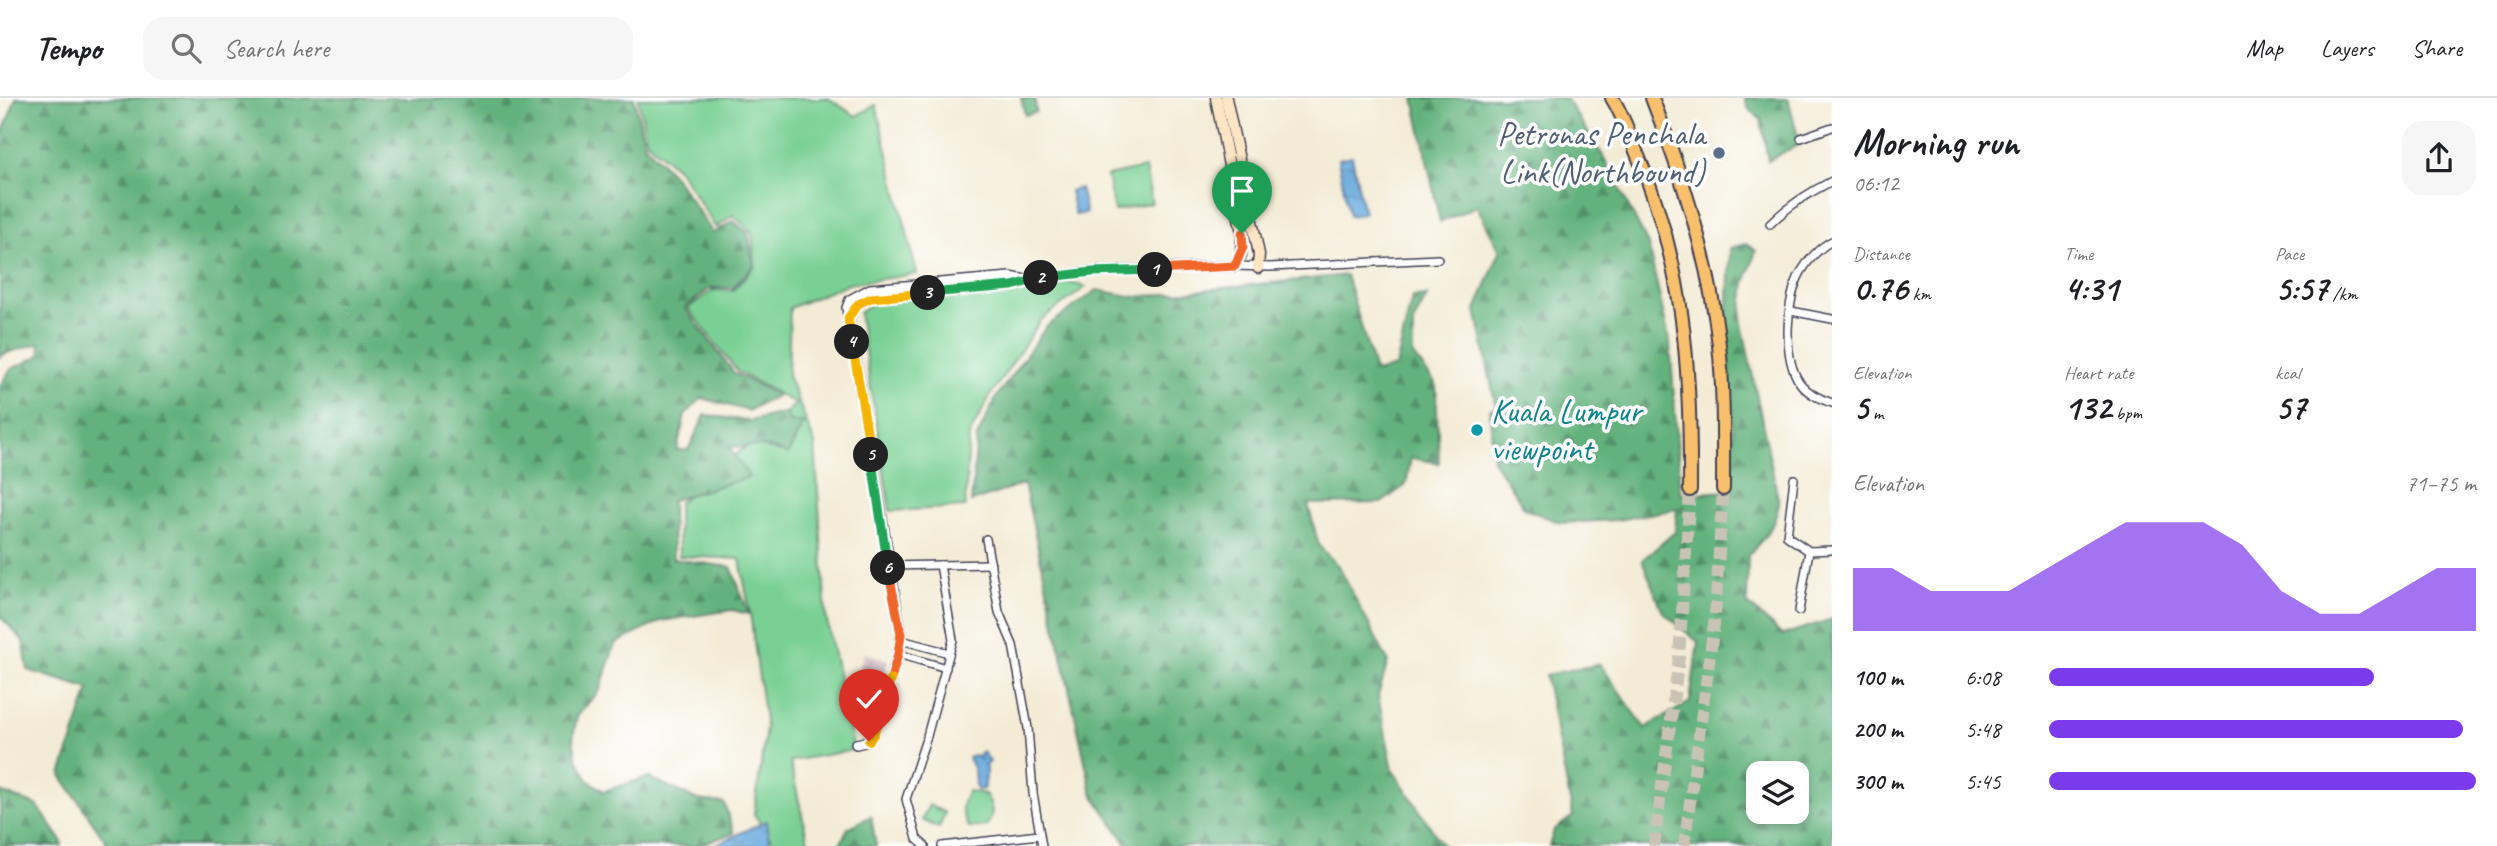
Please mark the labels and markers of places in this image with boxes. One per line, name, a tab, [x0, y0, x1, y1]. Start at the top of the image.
place label: Petronas Penchala Link(Northbound)	[1497, 113, 1707, 193]
marker: Petronas Penchala Link(Northbound)	[1711, 145, 1727, 161]
pin	[1212, 161, 1272, 233]
pin: 1	[1138, 252, 1172, 288]
pin: 2	[1024, 260, 1058, 296]
pin: 3	[911, 276, 946, 310]
pin: 4	[834, 324, 870, 360]
place label: Kuala Lumpur viewpoint	[1491, 390, 1644, 470]
marker: Kuala Lumpur viewpoint	[1469, 422, 1485, 438]
pin: 5	[854, 438, 888, 472]
pin: 6	[870, 550, 906, 586]
pin	[839, 669, 899, 741]

